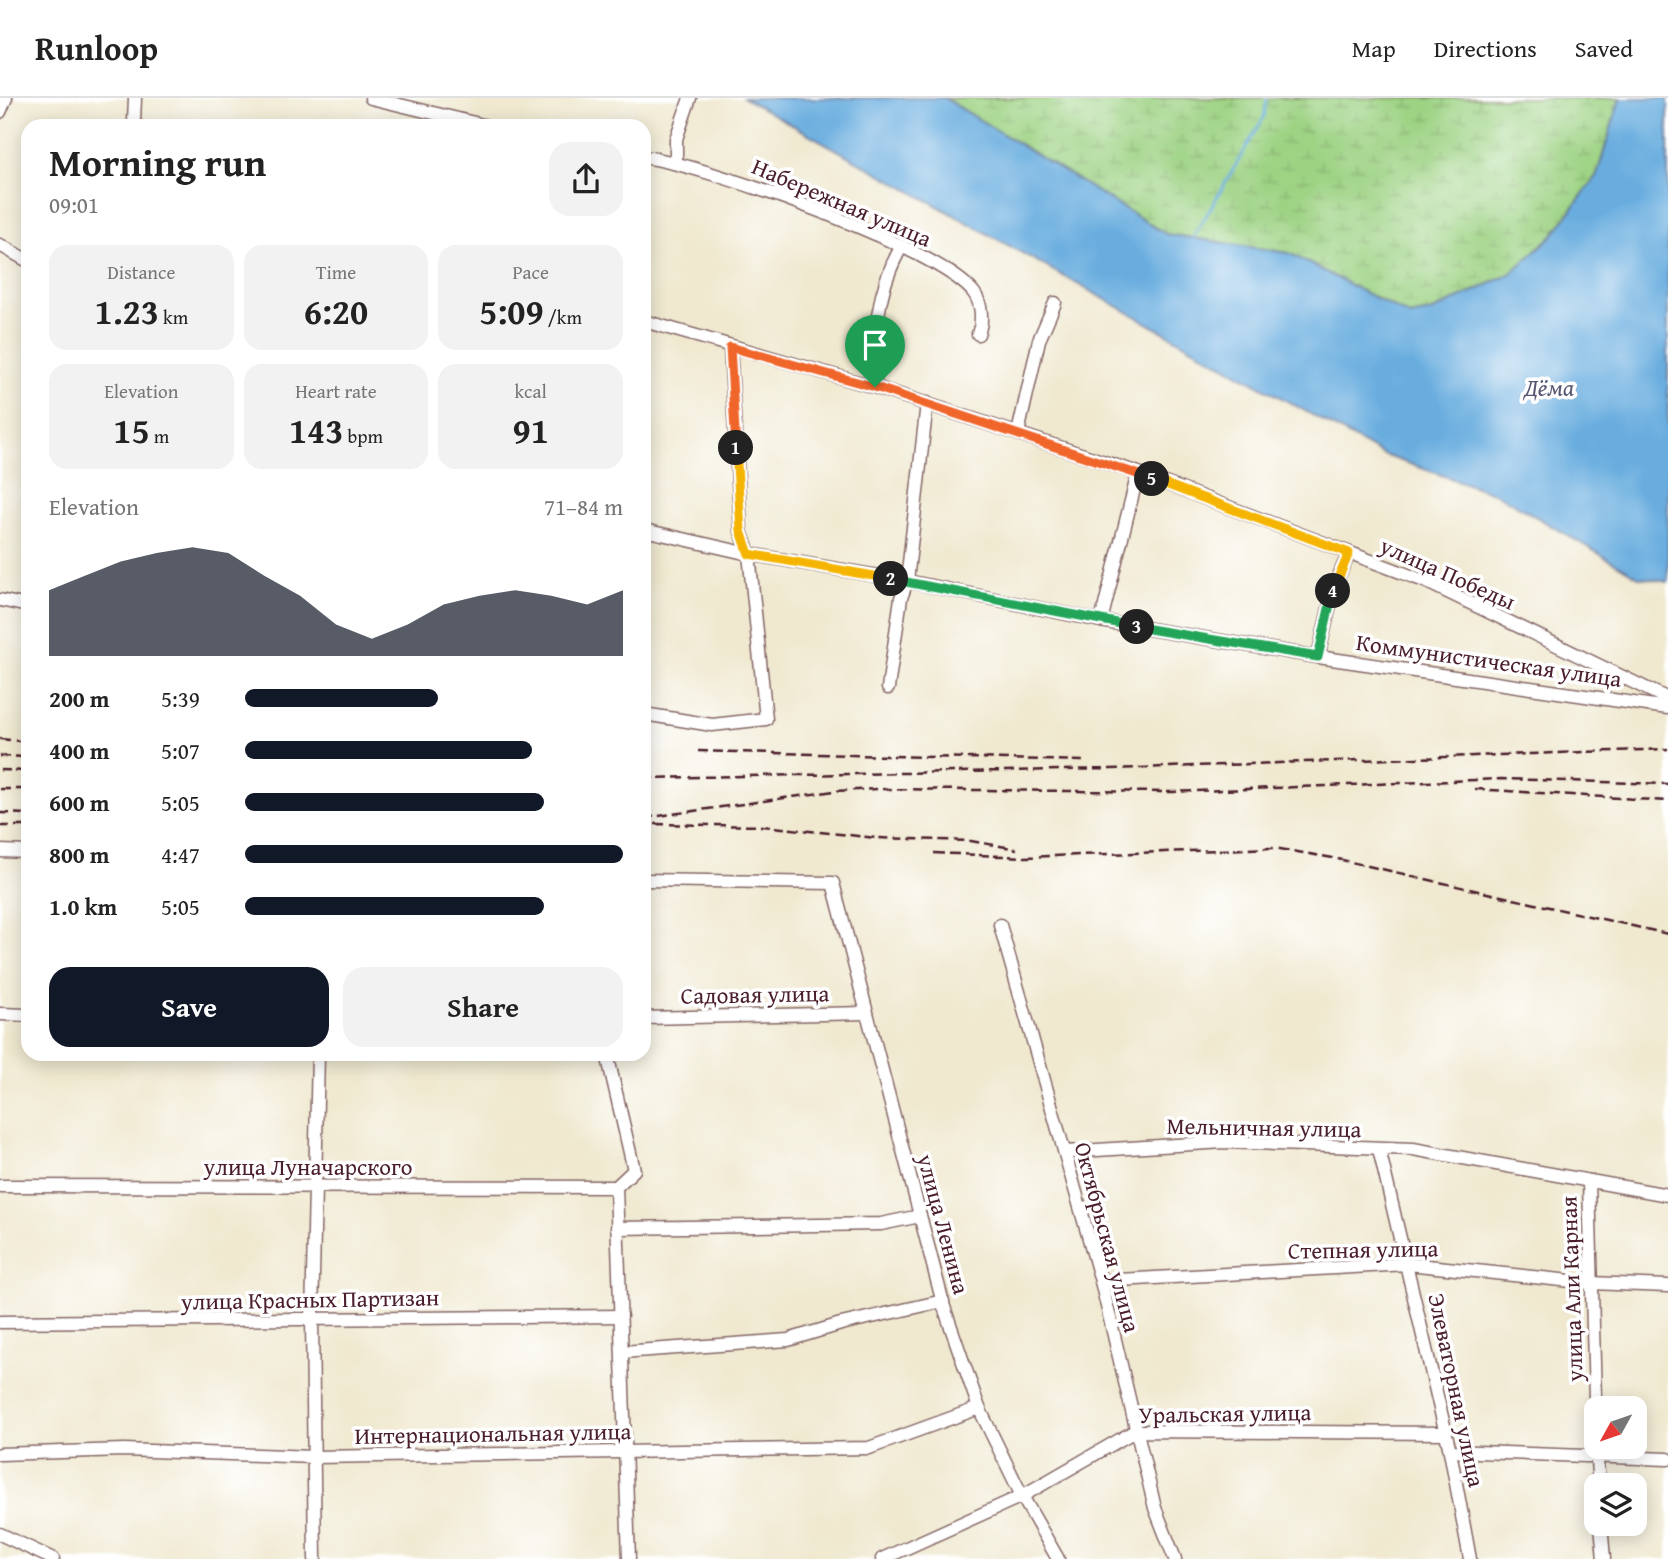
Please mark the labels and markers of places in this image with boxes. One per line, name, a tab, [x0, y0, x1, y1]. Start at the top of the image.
pin	[845, 315, 905, 387]
pin: 1	[718, 430, 754, 466]
pin: 5	[1134, 462, 1170, 496]
pin: 2	[874, 561, 908, 596]
pin: 4	[1316, 574, 1350, 608]
pin: 3	[1120, 610, 1154, 644]

